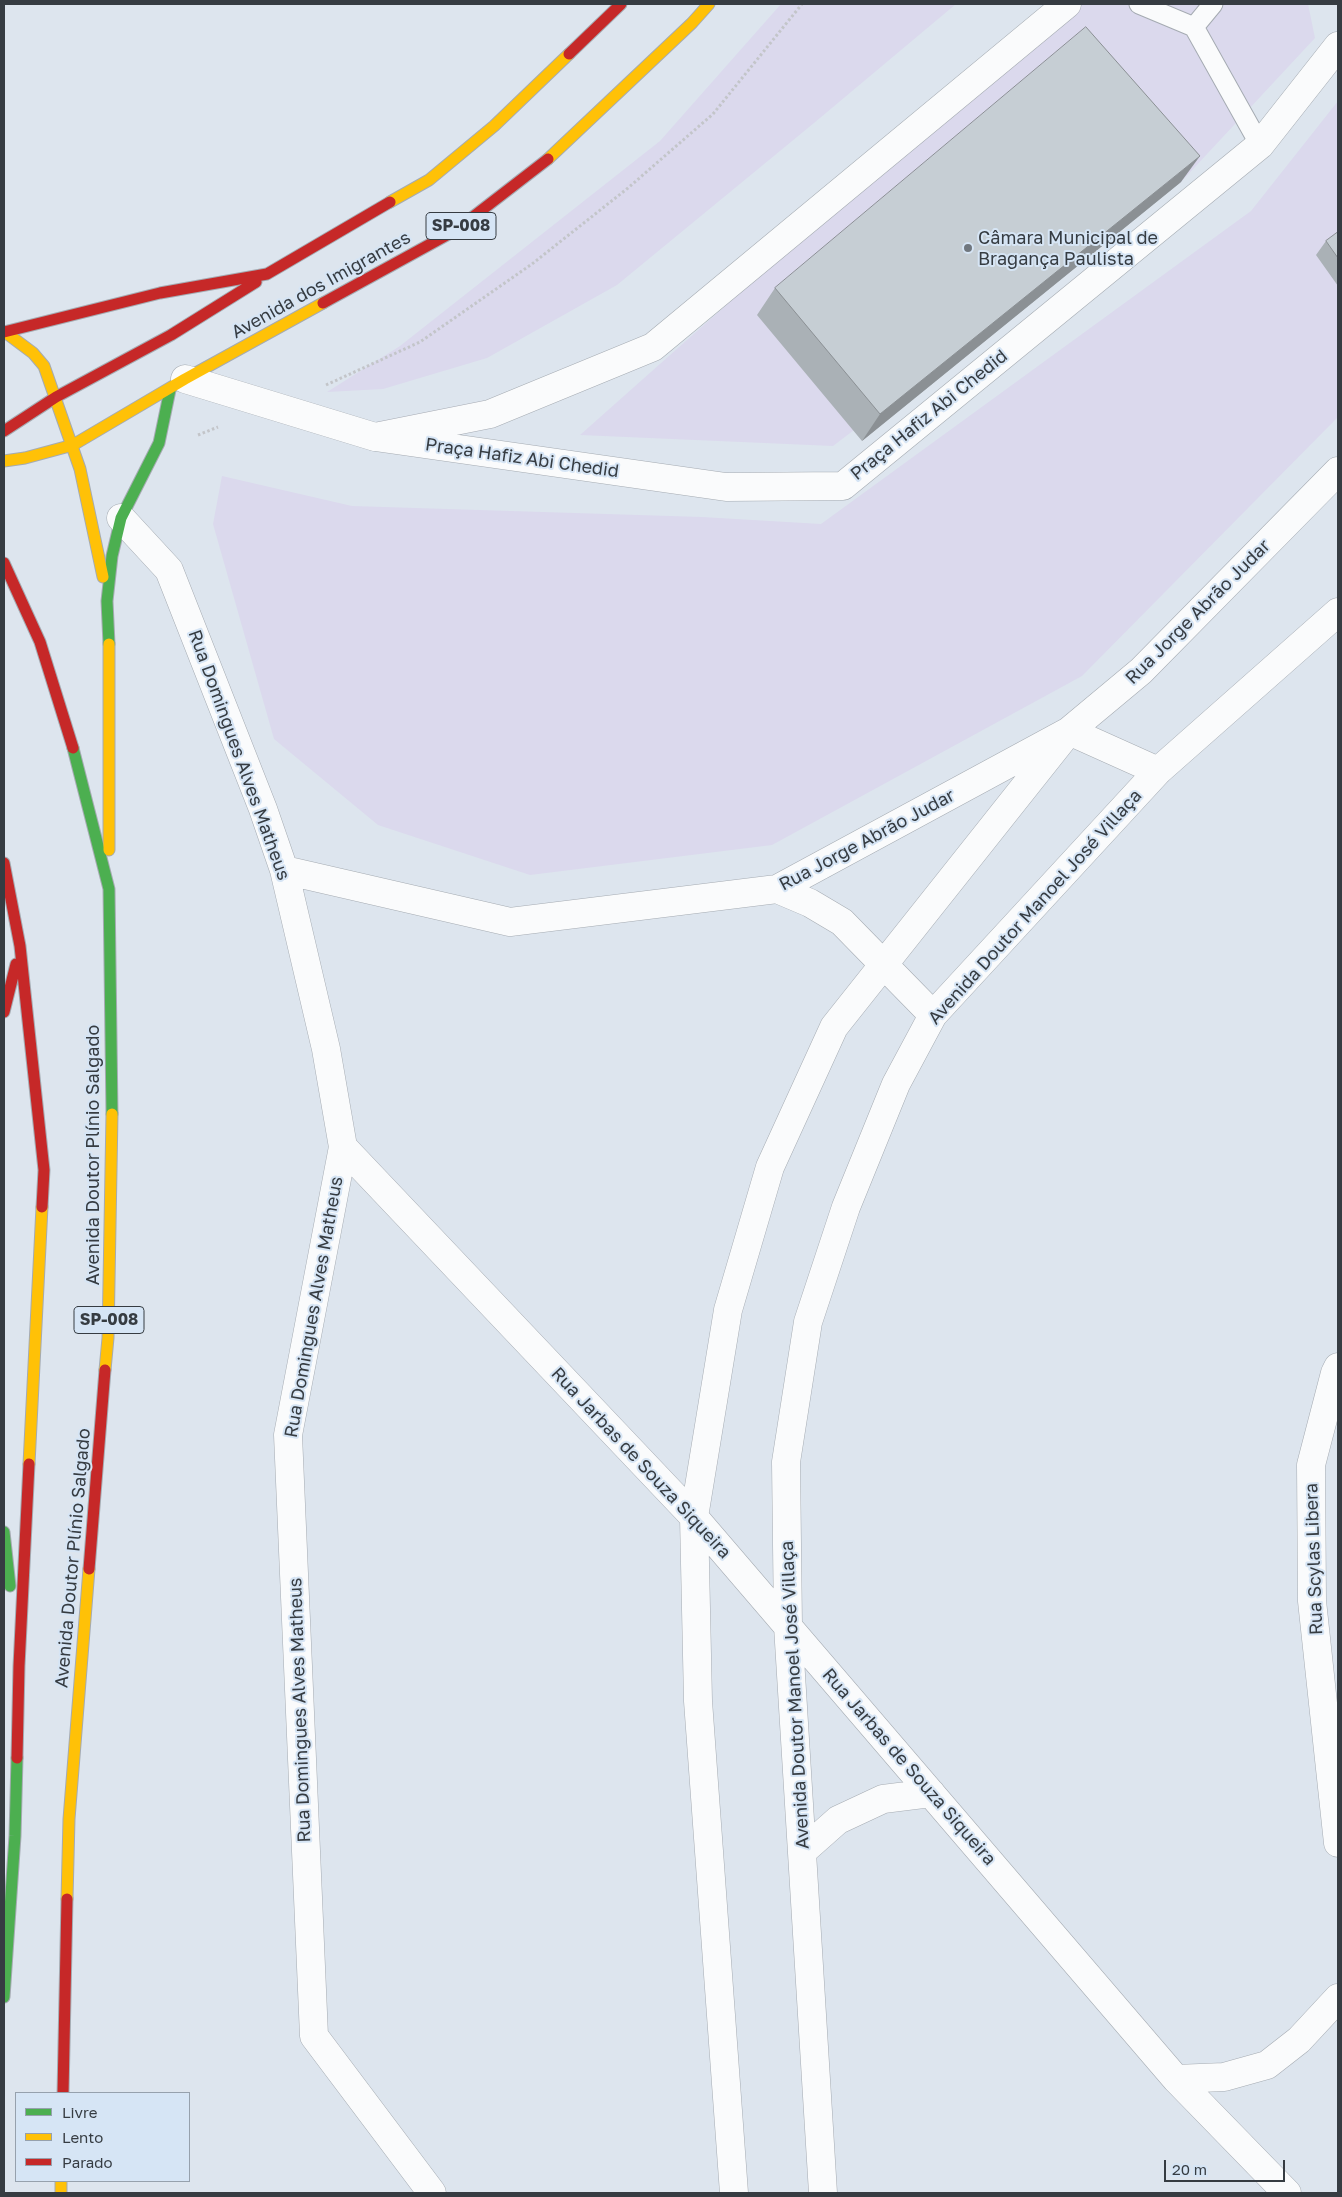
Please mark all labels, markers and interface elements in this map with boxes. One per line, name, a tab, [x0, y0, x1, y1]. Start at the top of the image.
road number: SP-008	[426, 212, 496, 240]
street label: Avenida dos Imigrantes	[228, 227, 414, 343]
place label: Câmara Municipal de Bragança Paulista	[978, 227, 1158, 270]
marker: Câmara Municipal de Bragança Paulista	[962, 242, 974, 254]
street label: Praça Hafiz Abi Chedid	[846, 345, 1012, 485]
street label: Praça Hafiz Abi Chedid	[424, 434, 620, 482]
street label: Rua Jorge Abrão Judar	[1121, 535, 1275, 689]
street label: Rua Domingues Alves Matheus	[184, 627, 294, 883]
street label: Rua Jorge Abrão Judar	[776, 785, 958, 895]
street label: Avenida Doutor Manoel José Villaça	[924, 785, 1146, 1029]
street label: Avenida Doutor Plínio Salgado	[82, 1025, 104, 1285]
street label: Rua Domingues Alves Matheus	[280, 1175, 348, 1439]
road number: SP-008	[74, 1306, 144, 1334]
street label: Rua Jarbas de Souza Siqueira	[547, 1363, 735, 1563]
street label: Avenida Doutor Plínio Salgado	[51, 1427, 95, 1689]
street label: Rua Scylas Libera	[1301, 1483, 1327, 1635]
street label: Avenida Doutor Manoel José Villaça	[776, 1540, 814, 1850]
street label: Rua Domingues Alves Matheus	[285, 1577, 315, 1843]
street label: Rua Jarbas de Souza Siqueira	[818, 1664, 1000, 1870]
legend	[15, 2092, 190, 2182]
text: Livre	[62, 2103, 97, 2121]
text: Lento	[62, 2128, 103, 2146]
scale bar	[1167, 2150, 1288, 2182]
text: Parado	[62, 2153, 113, 2171]
text: 20 m	[1172, 2160, 1207, 2178]

